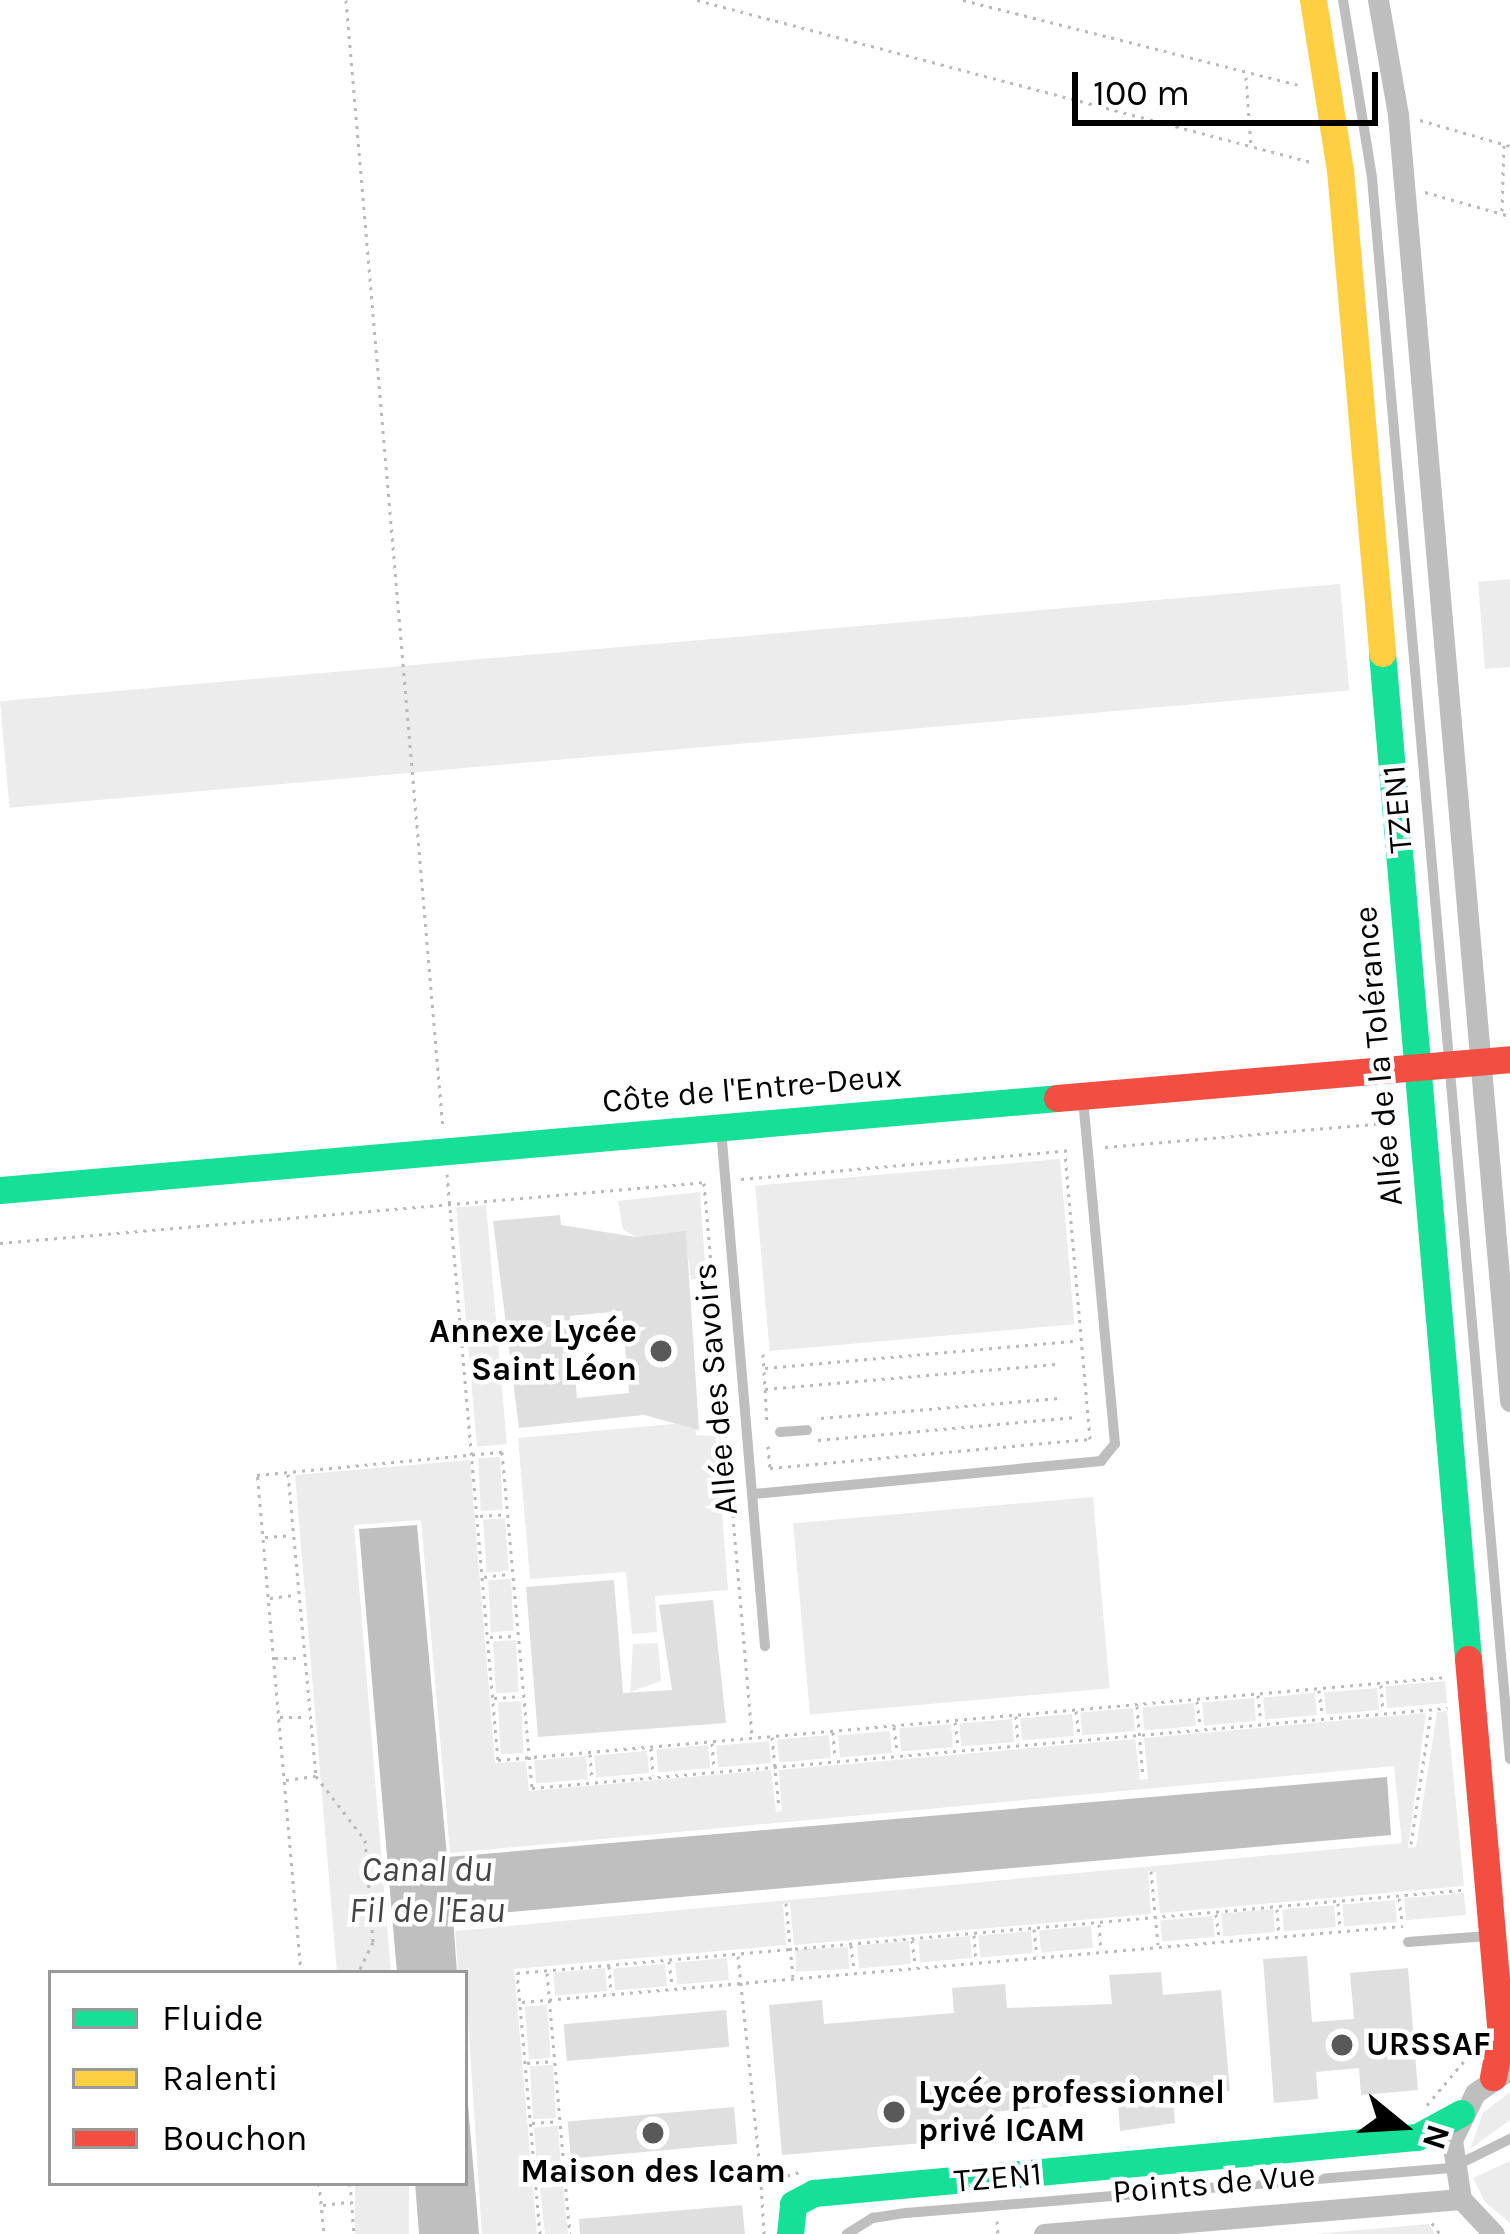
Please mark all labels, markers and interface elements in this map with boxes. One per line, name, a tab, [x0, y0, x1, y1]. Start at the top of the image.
scale bar	[1078, 48, 1384, 122]
text: 100 m	[1093, 72, 1190, 114]
street label: TZEN1	[1374, 763, 1422, 855]
street label: Allée de la Tolérance	[1346, 904, 1412, 1208]
street label: Côte de l'Entre-Deux	[601, 1056, 903, 1122]
street label: Allée des Savoirs	[685, 1261, 747, 1517]
place label: Annexe Lycée Saint Léon	[429, 1312, 637, 1390]
marker: Annexe Lycée Saint Léon	[648, 1338, 674, 1364]
water label: Canal du Fil de l'Eau	[349, 1847, 505, 1932]
legend	[48, 1970, 468, 2186]
text: Fluide	[162, 1997, 263, 2039]
place label: URSSAF	[1366, 2025, 1491, 2065]
marker: URSSAF	[1329, 2032, 1355, 2058]
text: Ralenti	[162, 2057, 278, 2099]
north arrow	[1342, 2066, 1462, 2186]
place label: Lycée professionnel privé ICAM	[918, 2073, 1225, 2151]
marker: Lycée professionnel privé ICAM	[881, 2099, 907, 2125]
text: Bouchon	[162, 2117, 308, 2159]
marker: Maison des Icam	[640, 2120, 666, 2146]
text: N	[1415, 2120, 1458, 2154]
place label: Maison des Icam	[520, 2152, 786, 2192]
street label: TZEN1	[952, 2154, 1044, 2202]
street label: Points de Vue	[1111, 2155, 1317, 2213]

